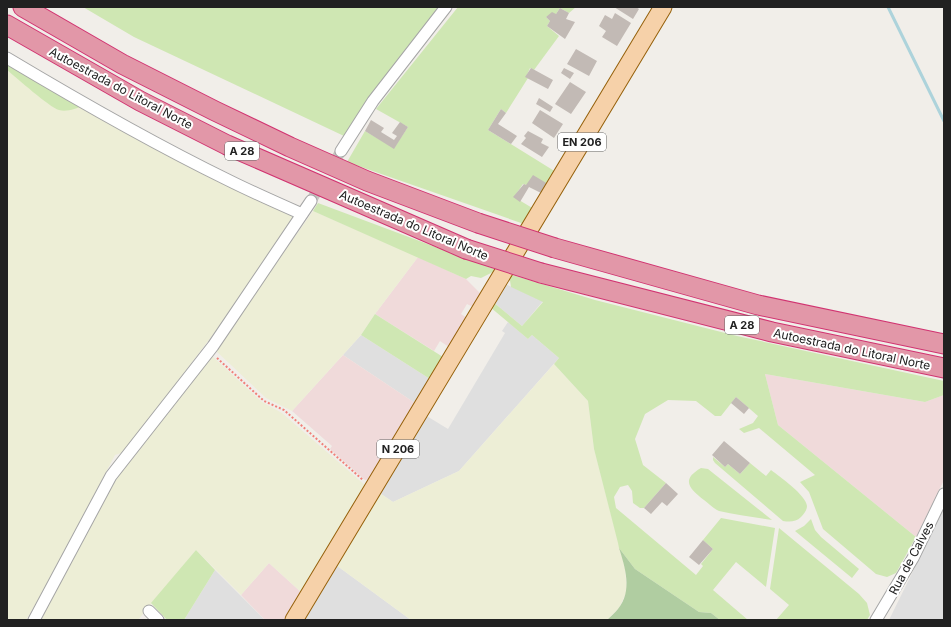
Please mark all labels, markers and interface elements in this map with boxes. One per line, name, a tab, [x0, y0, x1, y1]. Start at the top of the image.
street label: Autoestrada do Litoral Norte	[47, 44, 195, 132]
road number: EN 206	[558, 133, 606, 151]
road number: A 28	[225, 142, 259, 160]
street label: Autoestrada do Litoral Norte	[337, 187, 491, 263]
road number: A 28	[725, 316, 759, 334]
street label: Autoestrada do Litoral Norte	[772, 325, 932, 373]
road number: N 206	[377, 440, 419, 458]
street label: Rua de Calves	[885, 519, 937, 597]

